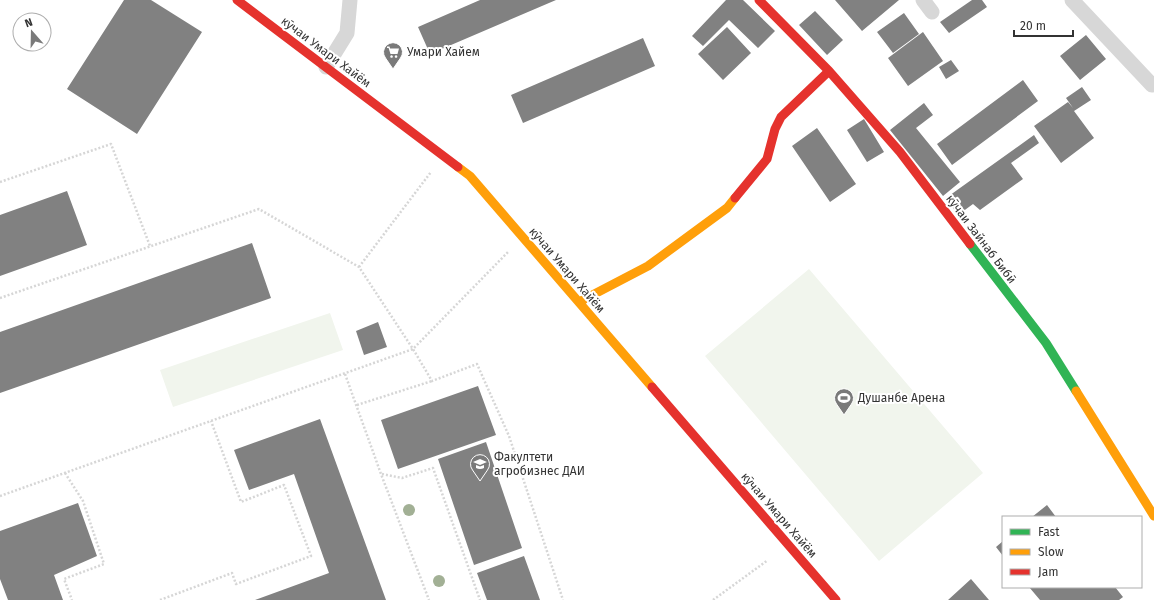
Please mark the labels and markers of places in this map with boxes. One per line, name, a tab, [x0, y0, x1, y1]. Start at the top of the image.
supermarket icon: Умари Хайем	[382, 41, 404, 69]
place label: Умари Хайем	[407, 45, 480, 59]
sports icon: Душанбе Арена	[833, 387, 855, 415]
place label: Душанбе Арена	[857, 391, 945, 405]
place label: Факултети агробизнес ДАИ	[494, 450, 585, 478]
school or university icon: Факултети агробизнес ДАИ	[469, 453, 491, 481]

